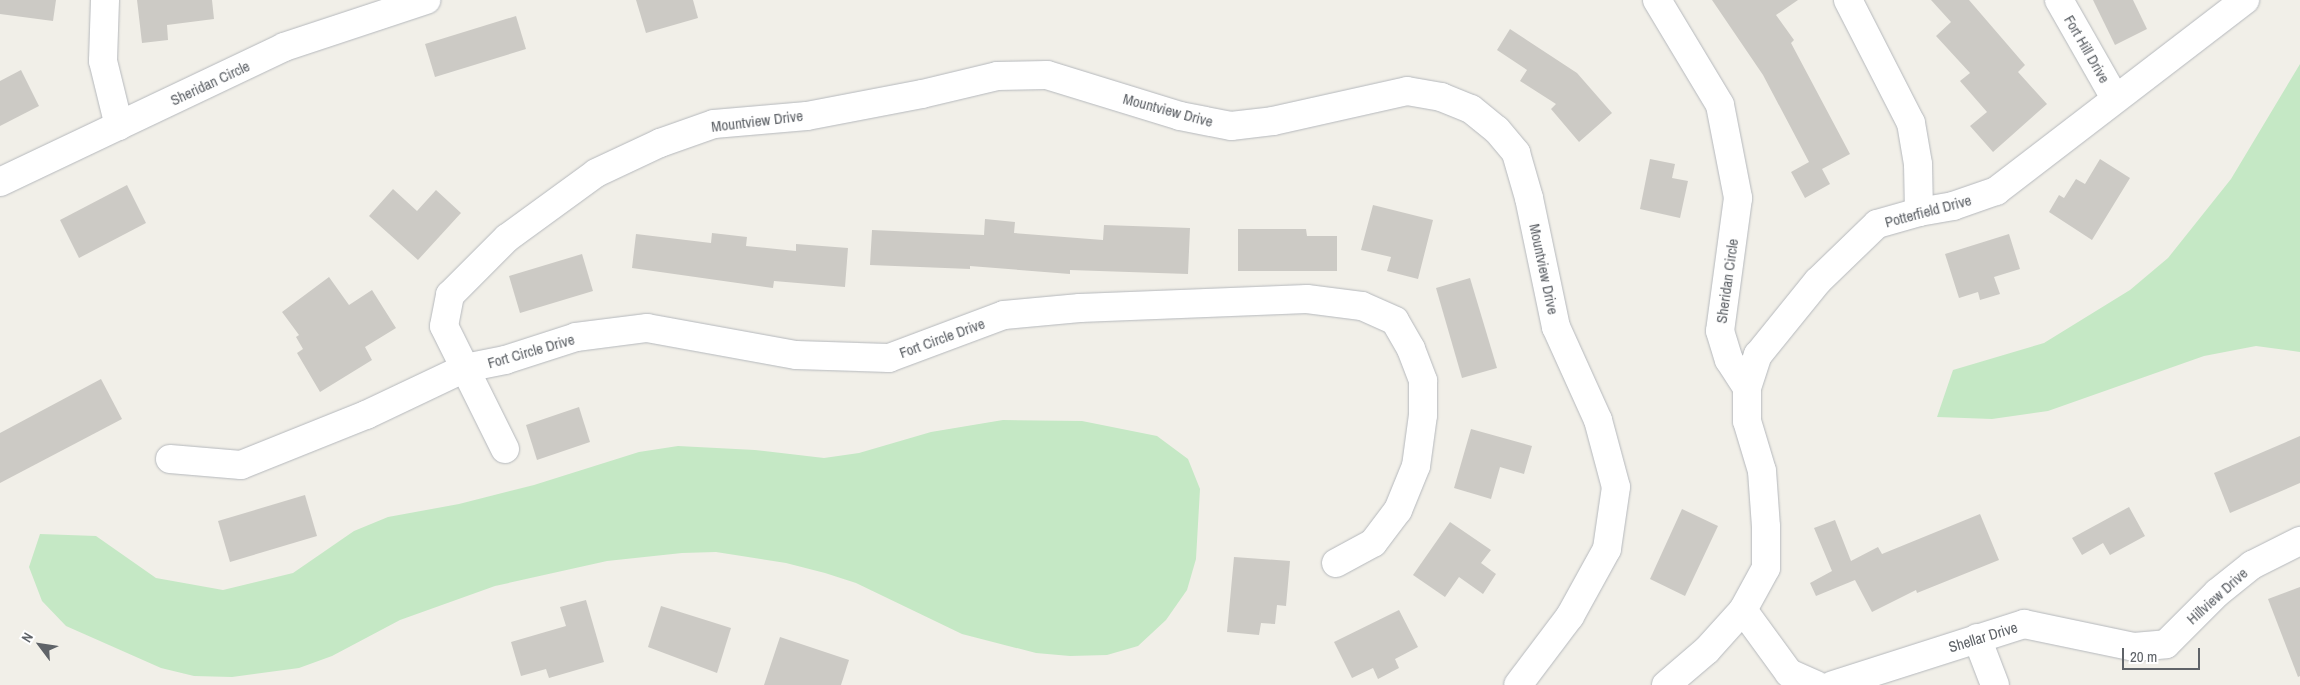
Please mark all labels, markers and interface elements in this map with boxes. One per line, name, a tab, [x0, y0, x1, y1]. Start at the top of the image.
street label: Fort Hill Drive	[2060, 12, 2114, 86]
street label: Sheridan Circle	[167, 57, 253, 109]
street label: Mountview Drive	[1121, 89, 1215, 131]
street label: Mountview Drive	[710, 106, 804, 136]
street label: Potterfield Drive	[1883, 191, 1973, 231]
street label: Mountview Drive	[1526, 222, 1562, 316]
street label: Sheridan Circle	[1712, 237, 1742, 325]
street label: Fort Circle Drive	[897, 314, 987, 362]
street label: Fort Circle Drive	[485, 330, 577, 372]
street label: Hillview Drive	[2183, 564, 2251, 628]
street label: Shellar Drive	[1946, 618, 2020, 656]
north arrow	[15, 620, 65, 670]
text: N	[17, 629, 37, 645]
scale bar	[2125, 638, 2202, 670]
text: 20 m	[2130, 646, 2157, 667]

